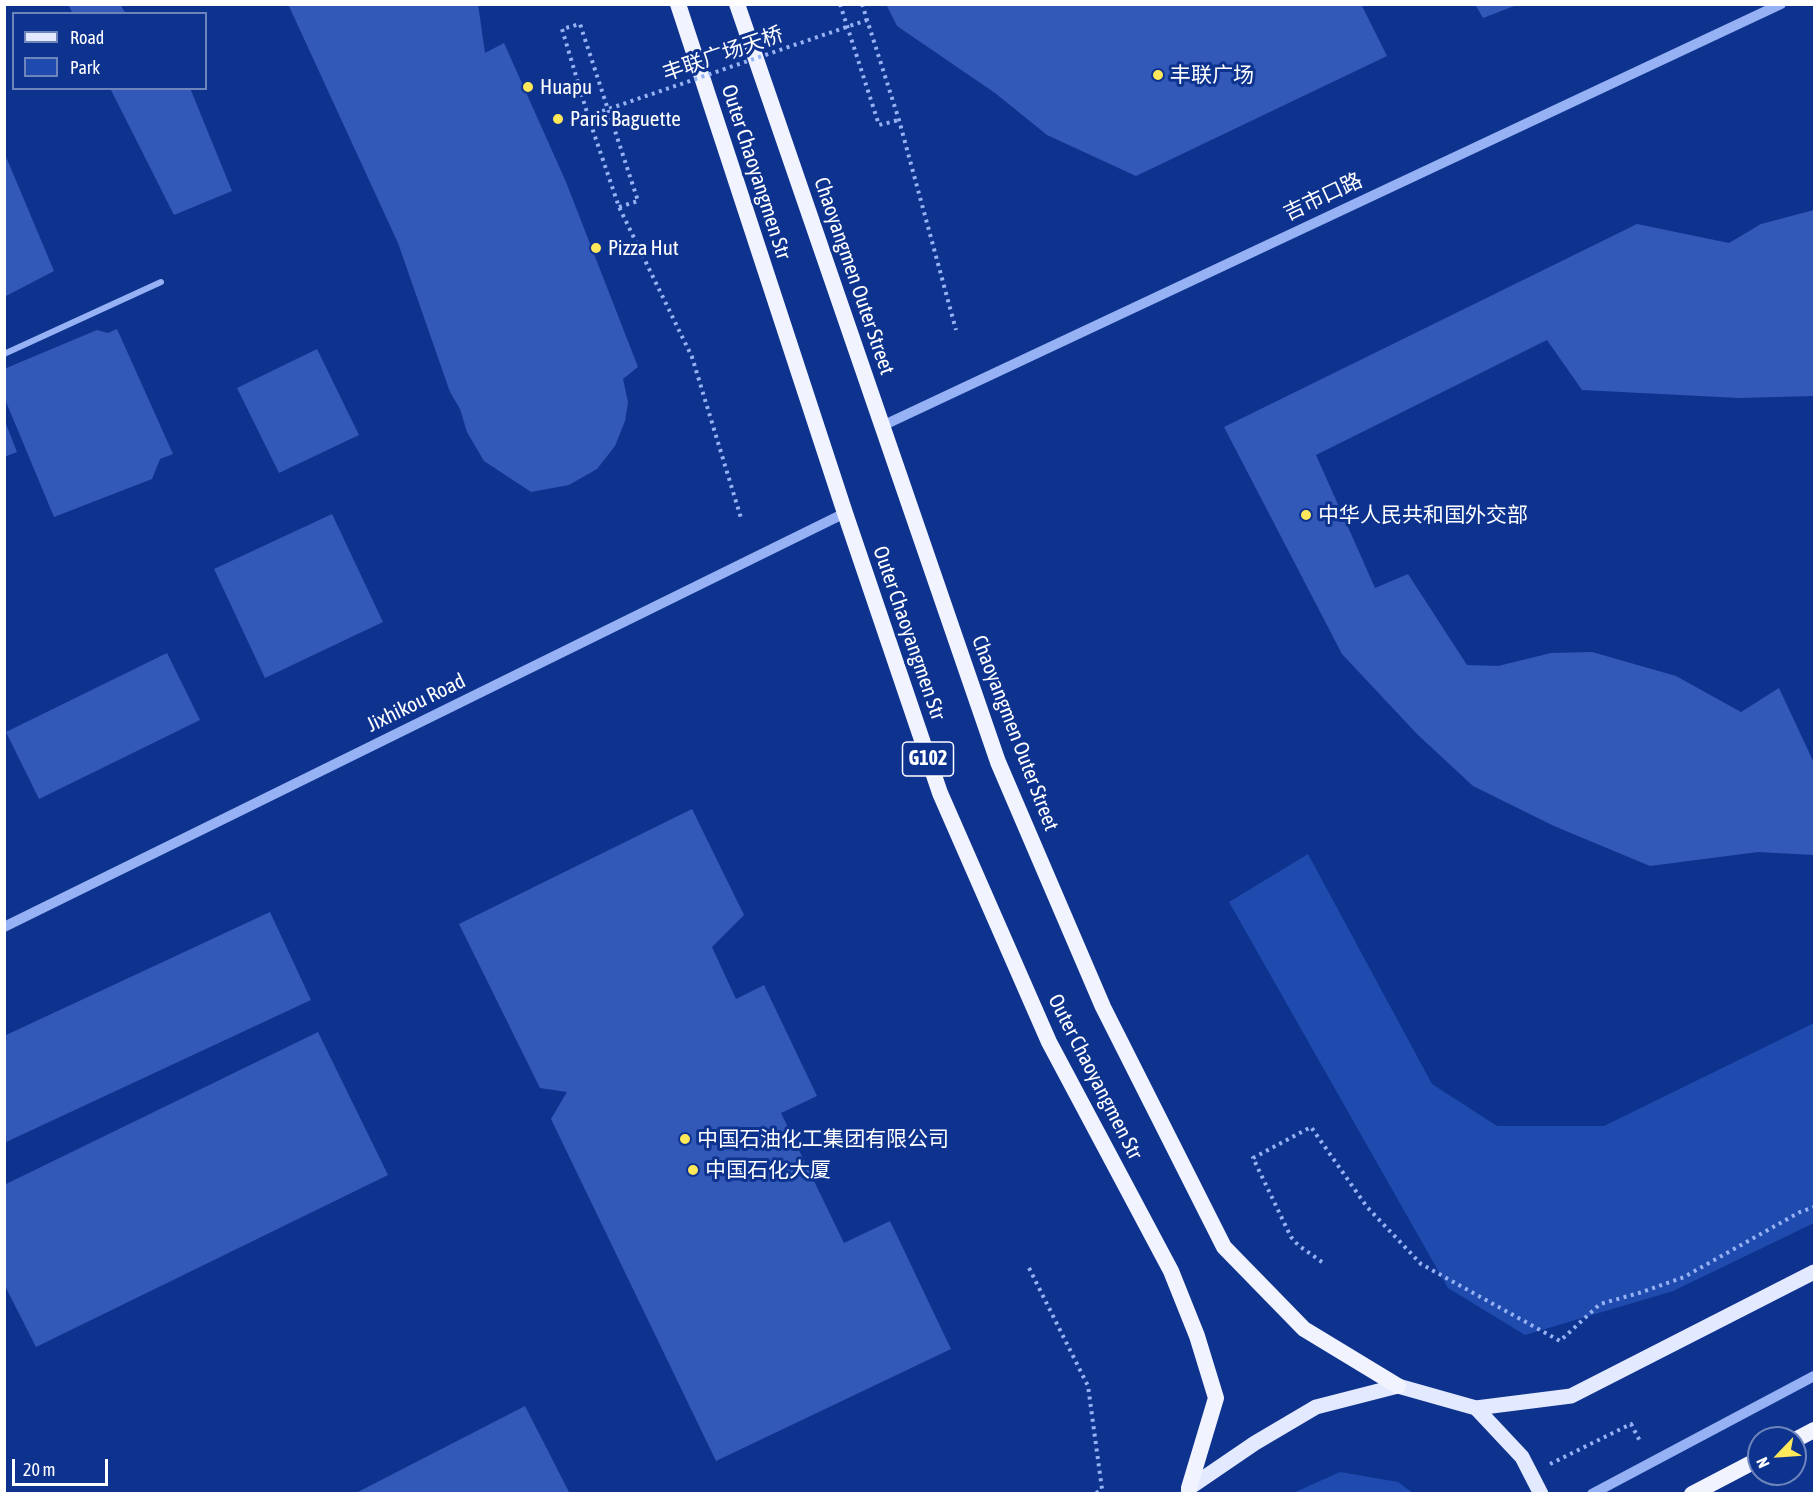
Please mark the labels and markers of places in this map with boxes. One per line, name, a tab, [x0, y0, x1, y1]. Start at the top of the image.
place label: 丰联广场	[1170, 62, 1254, 88]
marker: 丰联广场	[1151, 68, 1165, 82]
place label: Huapu	[540, 74, 592, 100]
marker: Huapu	[521, 80, 535, 94]
place label: Paris Baguette	[570, 106, 681, 132]
marker: Paris Baguette	[551, 112, 565, 126]
place label: Pizza Hut	[608, 235, 679, 261]
marker: Pizza Hut	[589, 241, 603, 255]
place label: 中华人民共和国外交部	[1318, 502, 1528, 528]
marker: 中华人民共和国外交部	[1299, 508, 1313, 522]
place label: 中国石油化工集团有限公司	[697, 1126, 949, 1152]
marker: 中国石油化工集团有限公司	[678, 1132, 692, 1146]
place label: 中国石化大厦	[705, 1157, 831, 1183]
marker: 中国石化大厦	[686, 1163, 700, 1177]

